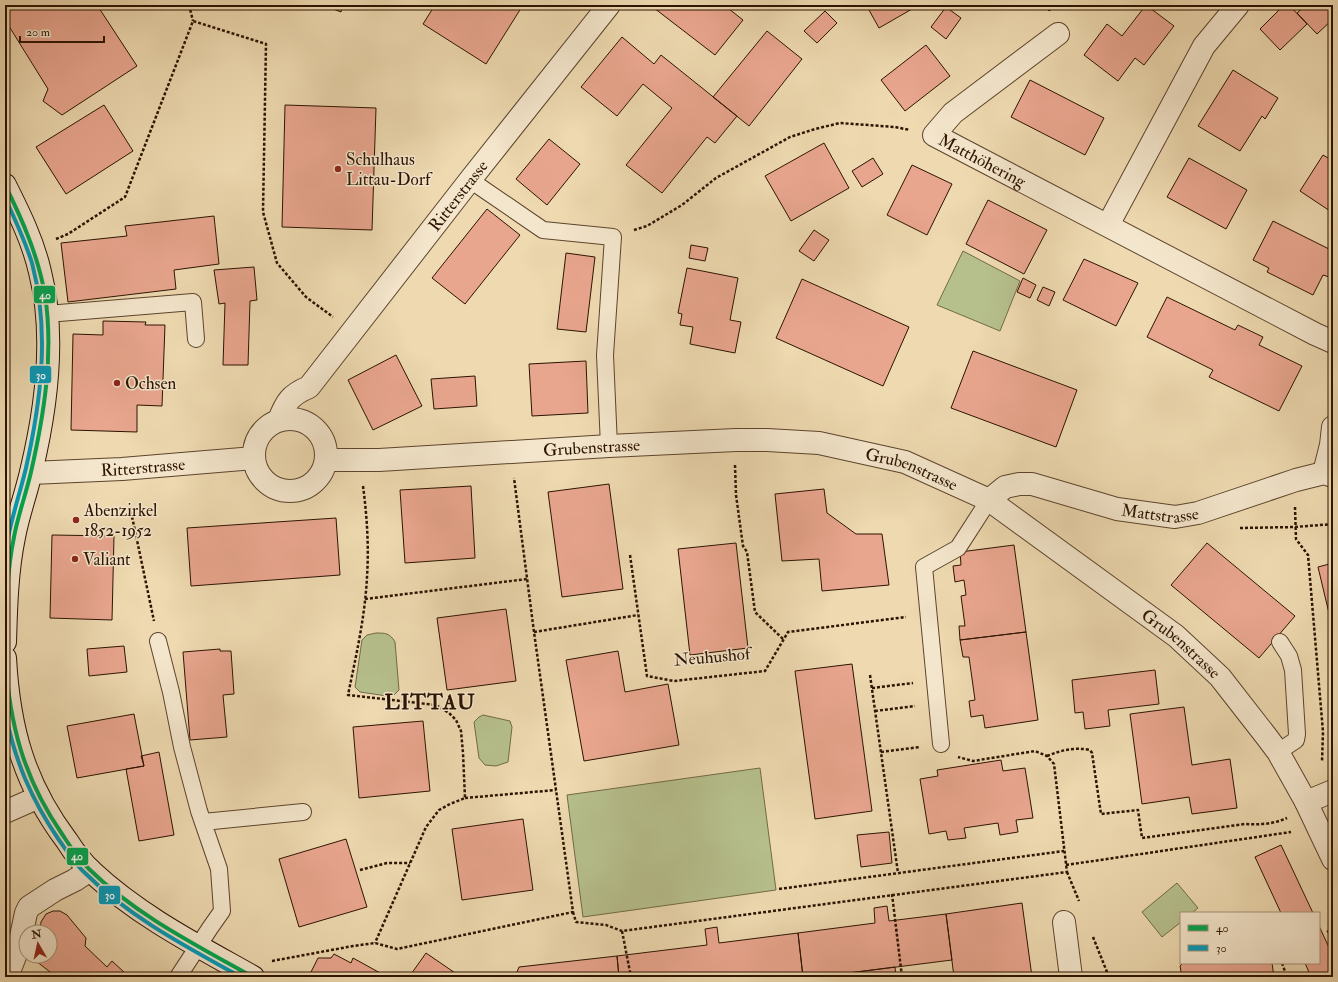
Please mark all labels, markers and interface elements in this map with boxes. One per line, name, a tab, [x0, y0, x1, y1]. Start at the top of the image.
scale bar	[20, 18, 104, 44]
text: 20 m	[26, 25, 51, 40]
street label: Matthöhering	[935, 129, 1030, 192]
place label: Schulhaus Littau-Dorf	[346, 149, 433, 190]
street label: Ritterstrasse	[424, 156, 492, 235]
marker: Schulhaus Littau-Dorf	[333, 164, 343, 174]
line badge: 40	[33, 285, 56, 304]
text: 40	[38, 289, 51, 303]
line badge: 30	[29, 365, 52, 384]
text: 30	[36, 369, 46, 382]
place label: Ochsen	[125, 373, 177, 394]
marker: Ochsen	[112, 378, 122, 388]
street label: Grubenstrasse	[543, 434, 641, 460]
street label: Grubenstrasse	[863, 443, 961, 495]
street label: Ritterstrasse	[100, 453, 186, 480]
street label: Mattstrasse	[1120, 499, 1200, 528]
place label: Abenzirkel 1852-1952	[83, 500, 158, 541]
marker: Abenzirkel 1852-1952	[71, 515, 81, 525]
place label: Valiant	[83, 549, 131, 570]
marker: Valiant	[70, 554, 80, 564]
street label: Grubenstrasse	[1138, 604, 1225, 683]
street label: Neuhushof	[673, 643, 754, 671]
district label: LITTAU	[385, 689, 475, 716]
line badge: 40	[66, 847, 89, 866]
text: 40	[70, 850, 83, 864]
line badge: 30	[98, 885, 121, 905]
text: 30	[105, 889, 115, 902]
legend	[1180, 912, 1320, 964]
text: 40	[1216, 921, 1229, 936]
north arrow	[18, 924, 58, 964]
text: N	[30, 927, 44, 942]
text: 30	[1216, 941, 1227, 956]

